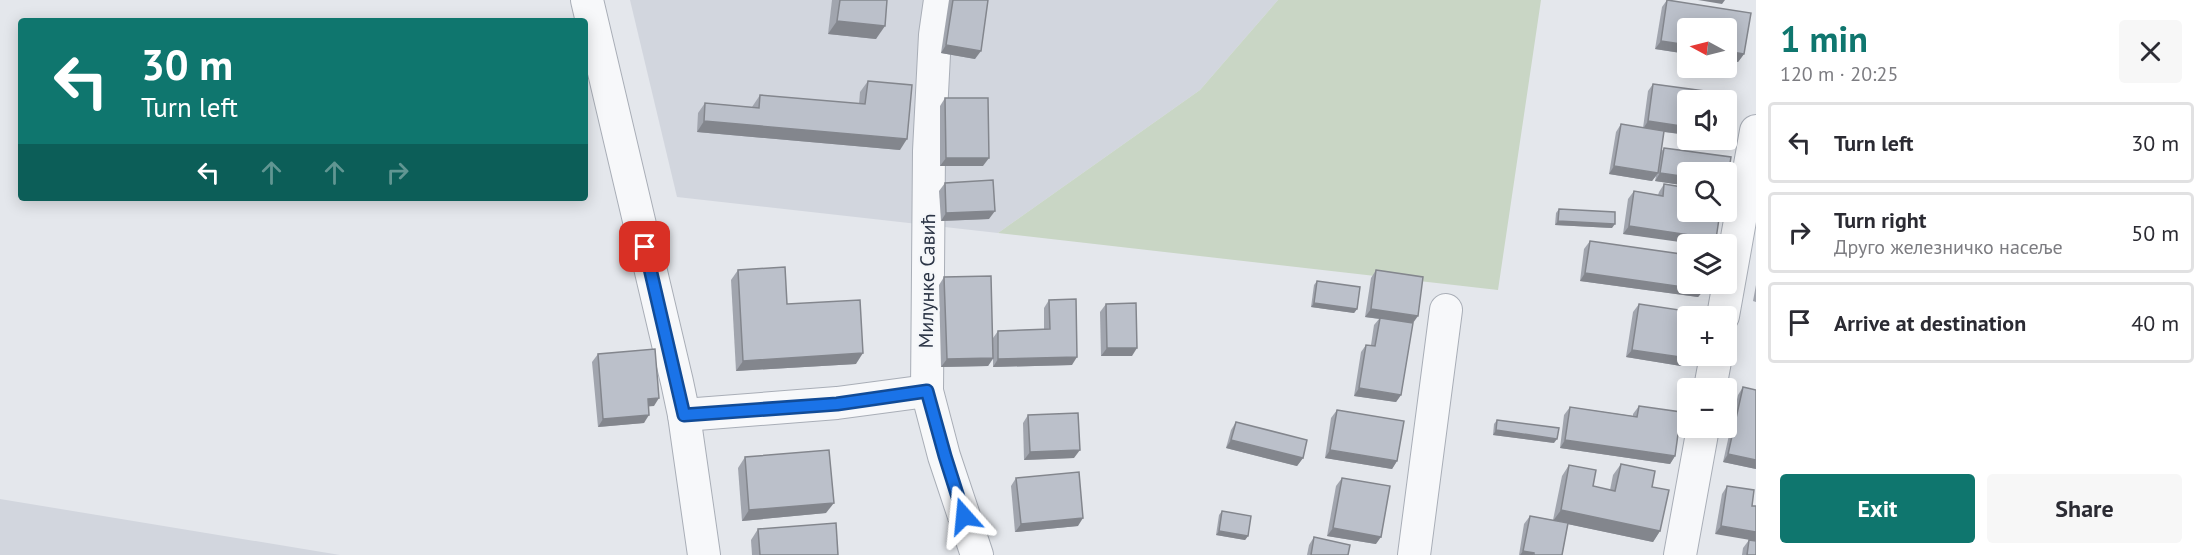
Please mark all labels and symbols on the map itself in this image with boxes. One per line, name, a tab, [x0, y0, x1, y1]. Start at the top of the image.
north arrow	[1677, 18, 1737, 78]
street label: Милунке Савић	[913, 213, 941, 349]
pin	[619, 221, 670, 272]
position arrow	[932, 484, 996, 548]

